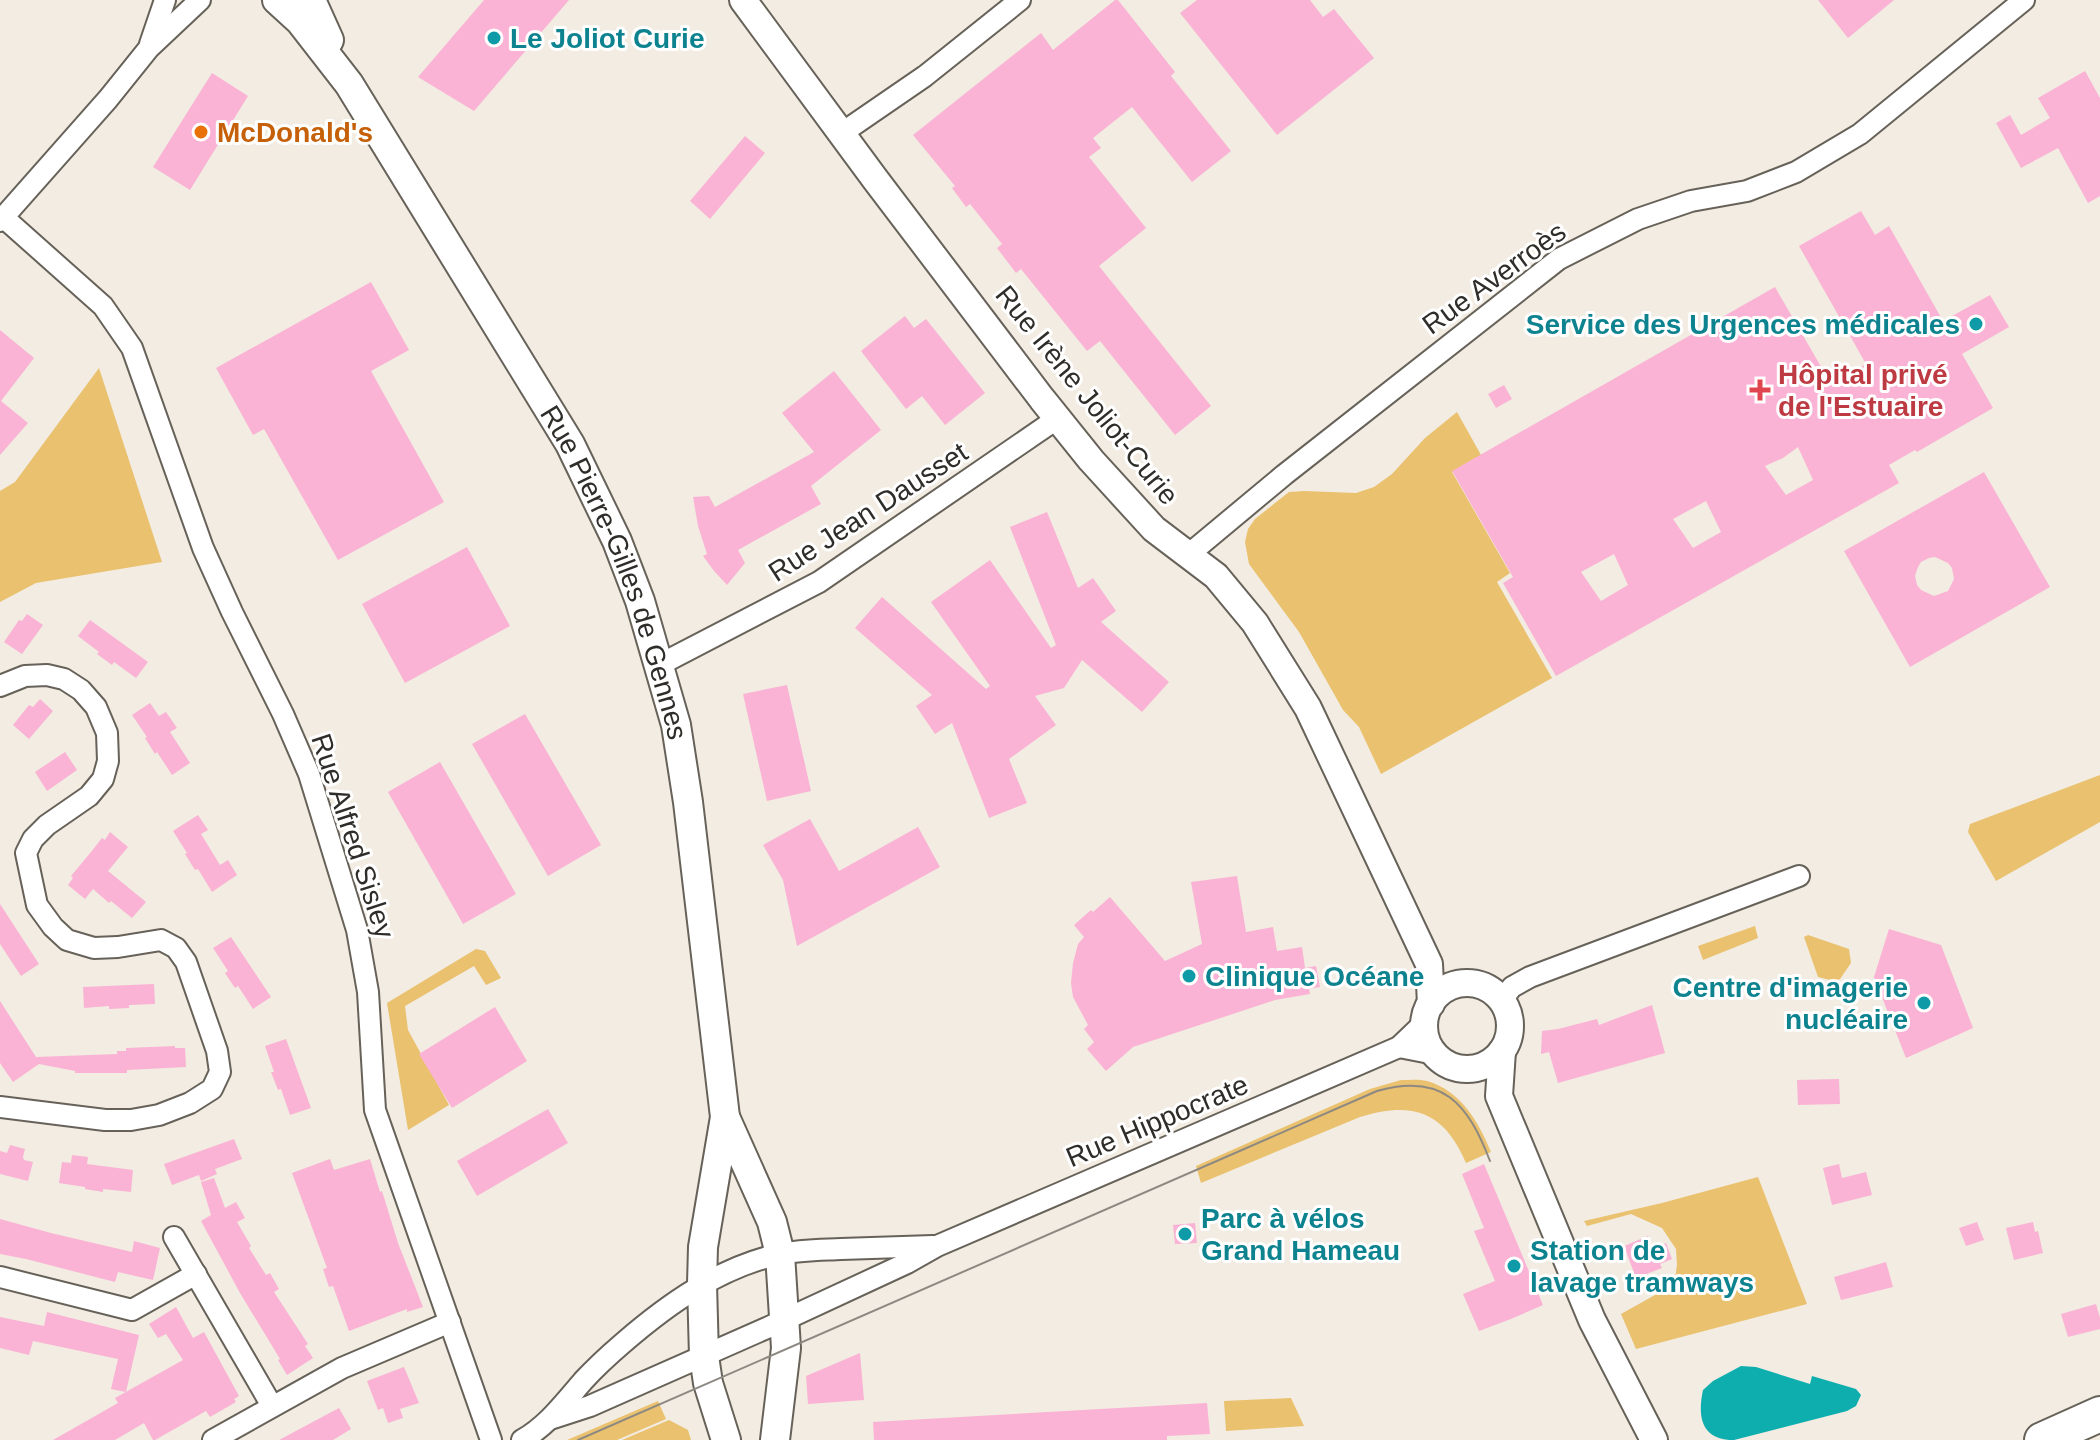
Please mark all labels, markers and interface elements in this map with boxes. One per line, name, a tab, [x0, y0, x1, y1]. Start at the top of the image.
place label: Le Joliot Curie	[510, 23, 704, 54]
marker: Le Joliot Curie	[485, 29, 503, 47]
place label: McDonald's	[217, 117, 373, 148]
marker: McDonald's	[192, 123, 210, 141]
street label: Rue Averroès	[1416, 216, 1572, 340]
street label: Rue Irène Joliot-Curie	[989, 279, 1185, 511]
place label: Service des Urgences médicales	[1526, 309, 1960, 340]
marker: Service des Urgences médicales	[1967, 315, 1985, 333]
place label: Hôpital privé de l'Estuaire	[1778, 359, 1948, 422]
marker: Hôpital privé de l'Estuaire	[1749, 379, 1771, 401]
street label: Rue Pierre-Gilles de Gennes	[535, 400, 694, 742]
street label: Rue Jean Dausset	[763, 436, 973, 588]
street label: Rue Alfred Sisley	[305, 730, 401, 942]
place label: Clinique Océane	[1205, 961, 1424, 992]
marker: Clinique Océane	[1180, 967, 1198, 985]
place label: Centre d'imagerie nucléaire	[1673, 972, 1908, 1035]
marker: Centre d'imagerie nucléaire	[1915, 994, 1933, 1012]
street label: Rue Hippocrate	[1061, 1069, 1253, 1173]
place label: Parc à vélos Grand Hameau	[1201, 1203, 1400, 1266]
marker: Parc à vélos Grand Hameau	[1176, 1225, 1194, 1243]
place label: Station de lavage tramways	[1530, 1235, 1754, 1298]
marker: Station de lavage tramways	[1505, 1257, 1523, 1275]

